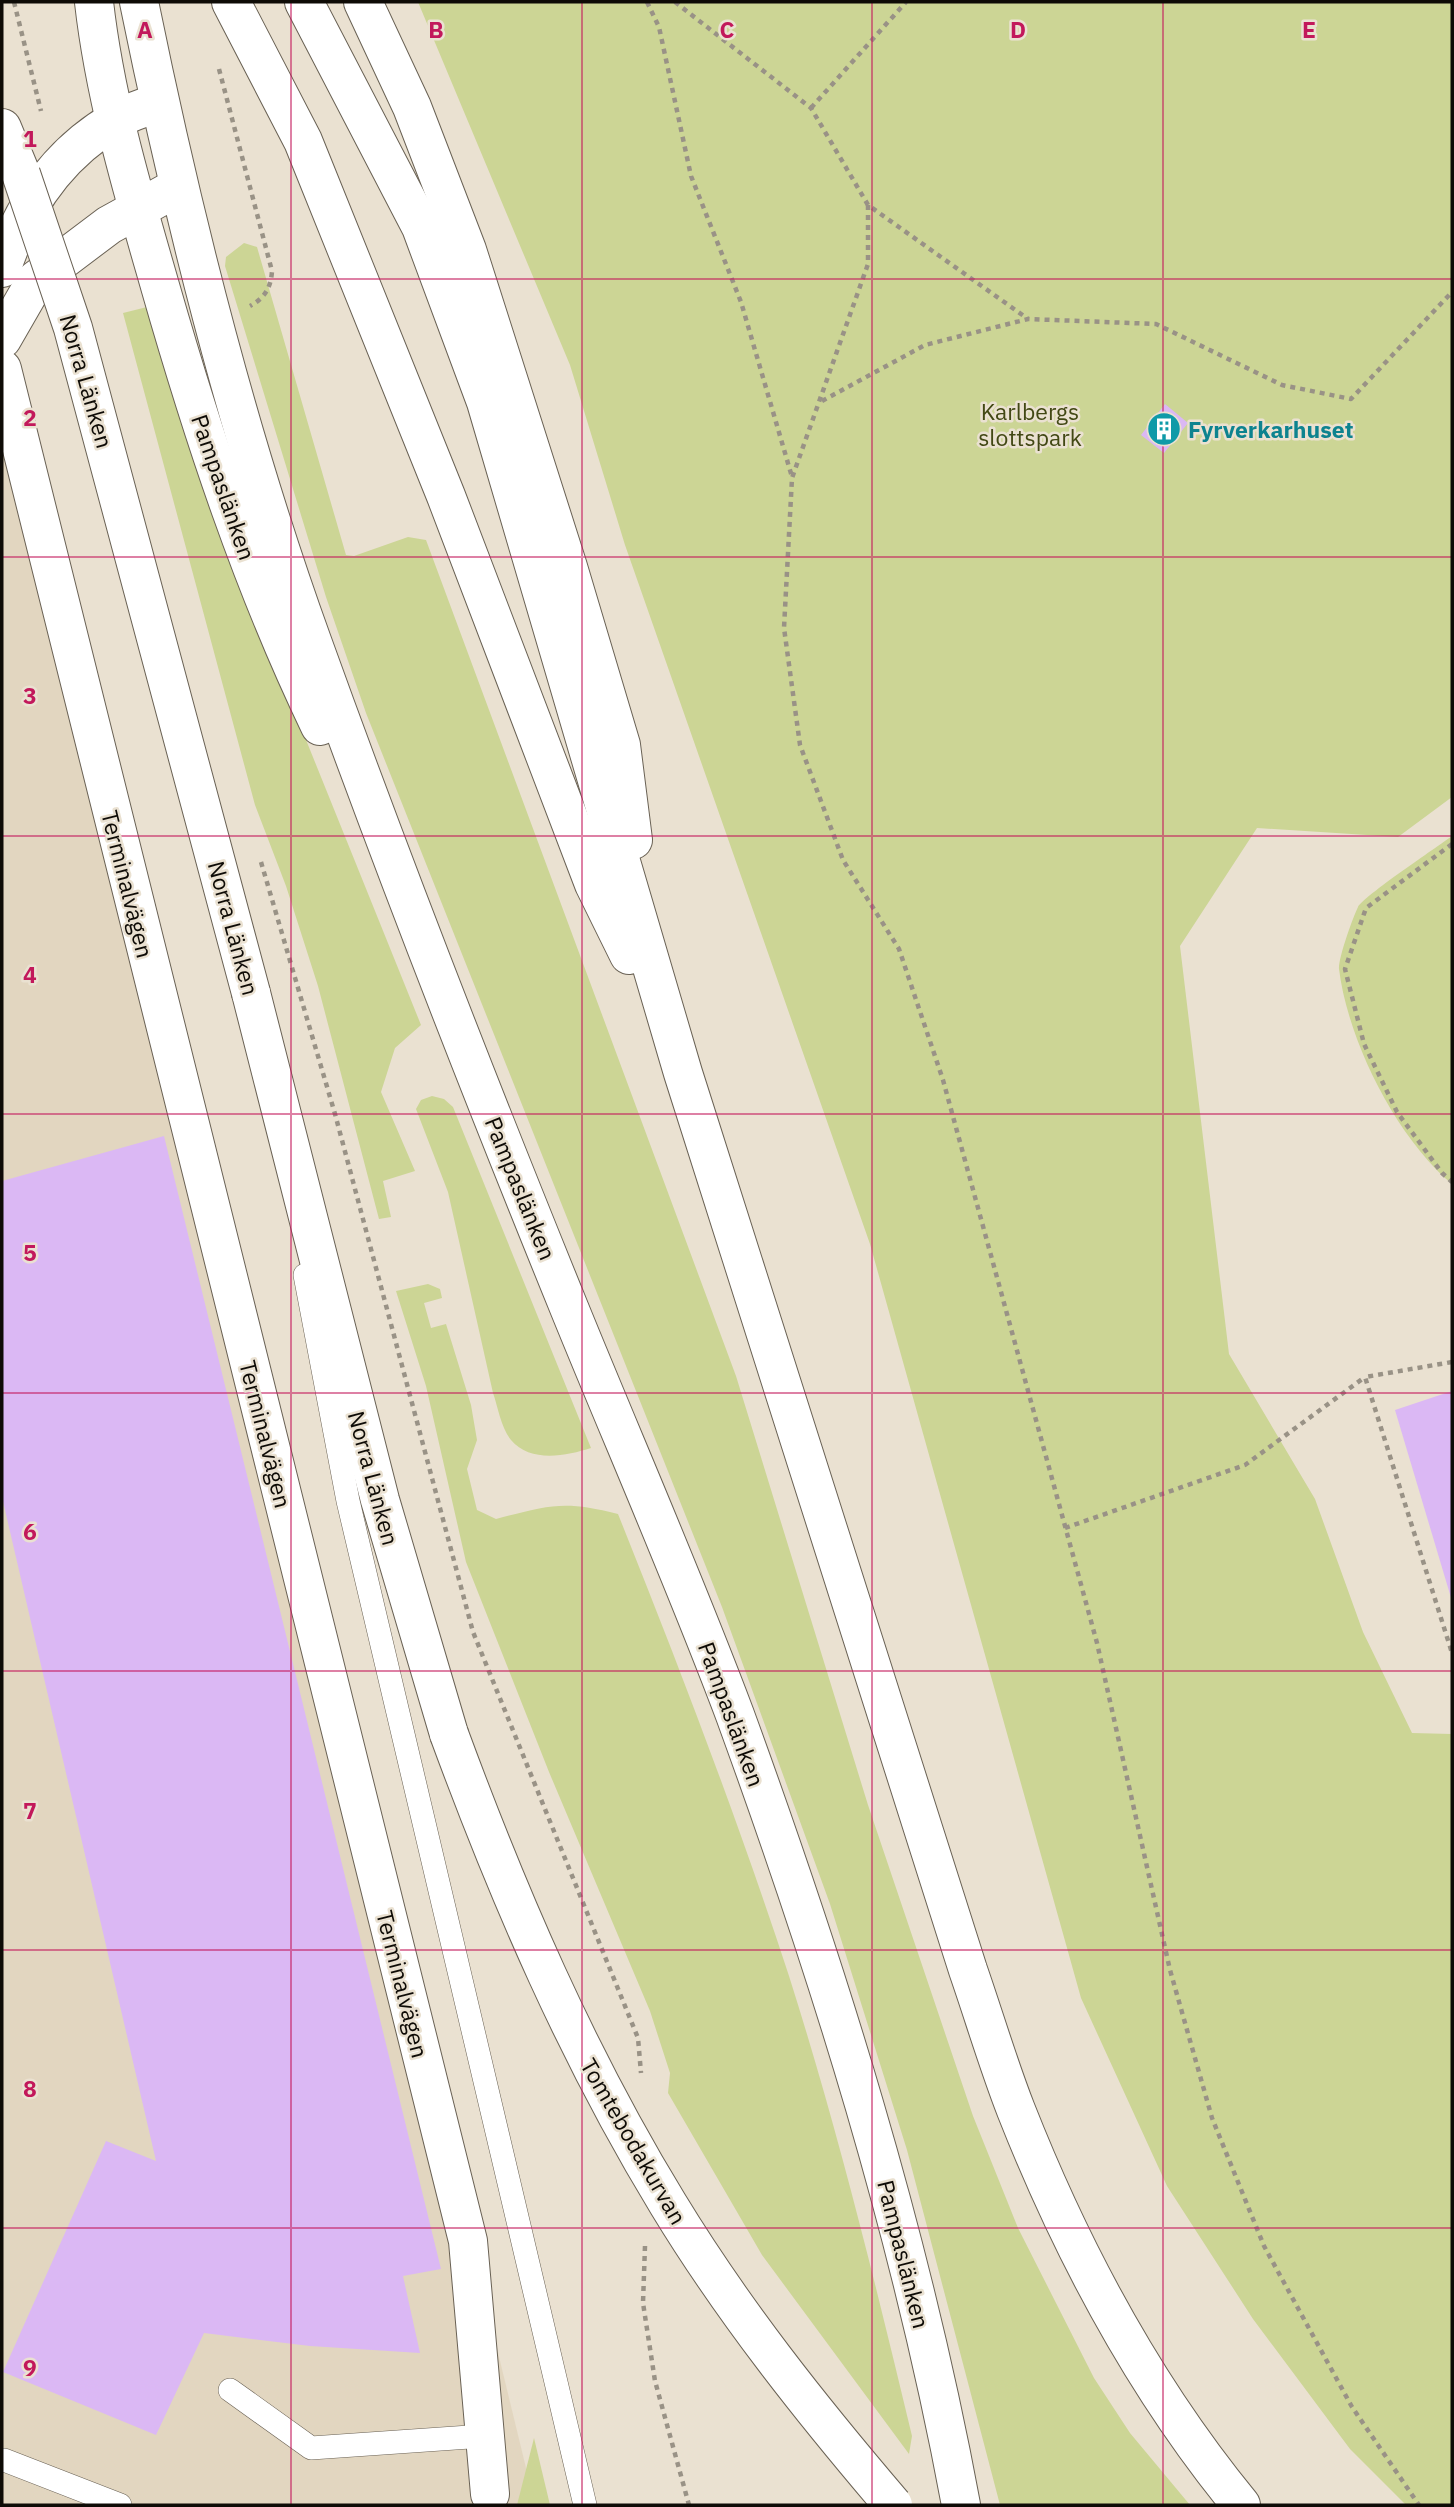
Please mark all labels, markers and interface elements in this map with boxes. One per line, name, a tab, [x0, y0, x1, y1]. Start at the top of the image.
text: A	[137, 14, 153, 44]
text: B	[428, 14, 444, 44]
text: C	[720, 14, 735, 44]
text: D	[1010, 14, 1026, 44]
text: E	[1302, 14, 1316, 44]
text: 1	[23, 123, 37, 153]
street label: Norra Länken	[54, 311, 120, 451]
park label: Karlbergs slottspark	[978, 396, 1082, 452]
text: 2	[23, 402, 37, 432]
street label: Pampaslänken	[185, 410, 263, 564]
building icon: Fyrverkarhuset	[1145, 410, 1183, 448]
place label: Fyrverkarhuset	[1188, 414, 1354, 444]
text: 3	[23, 680, 37, 710]
street label: Terminalvägen	[95, 807, 161, 961]
street label: Norra Länken	[202, 858, 266, 998]
text: 4	[23, 959, 37, 989]
street label: Pampaslänken	[479, 1112, 563, 1264]
text: 5	[23, 1237, 37, 1267]
street label: Terminalvägen	[233, 1357, 299, 1511]
street label: Norra Länken	[342, 1408, 406, 1548]
text: 6	[23, 1516, 37, 1546]
street label: Pampaslänken	[692, 1637, 772, 1791]
text: 7	[23, 1795, 37, 1825]
street label: Terminalvägen	[370, 1907, 436, 2061]
street label: Tomtebodakurvan	[574, 2052, 694, 2230]
text: 8	[23, 2073, 37, 2103]
street label: Pampaslänken	[871, 2177, 937, 2331]
text: 9	[23, 2352, 37, 2382]

